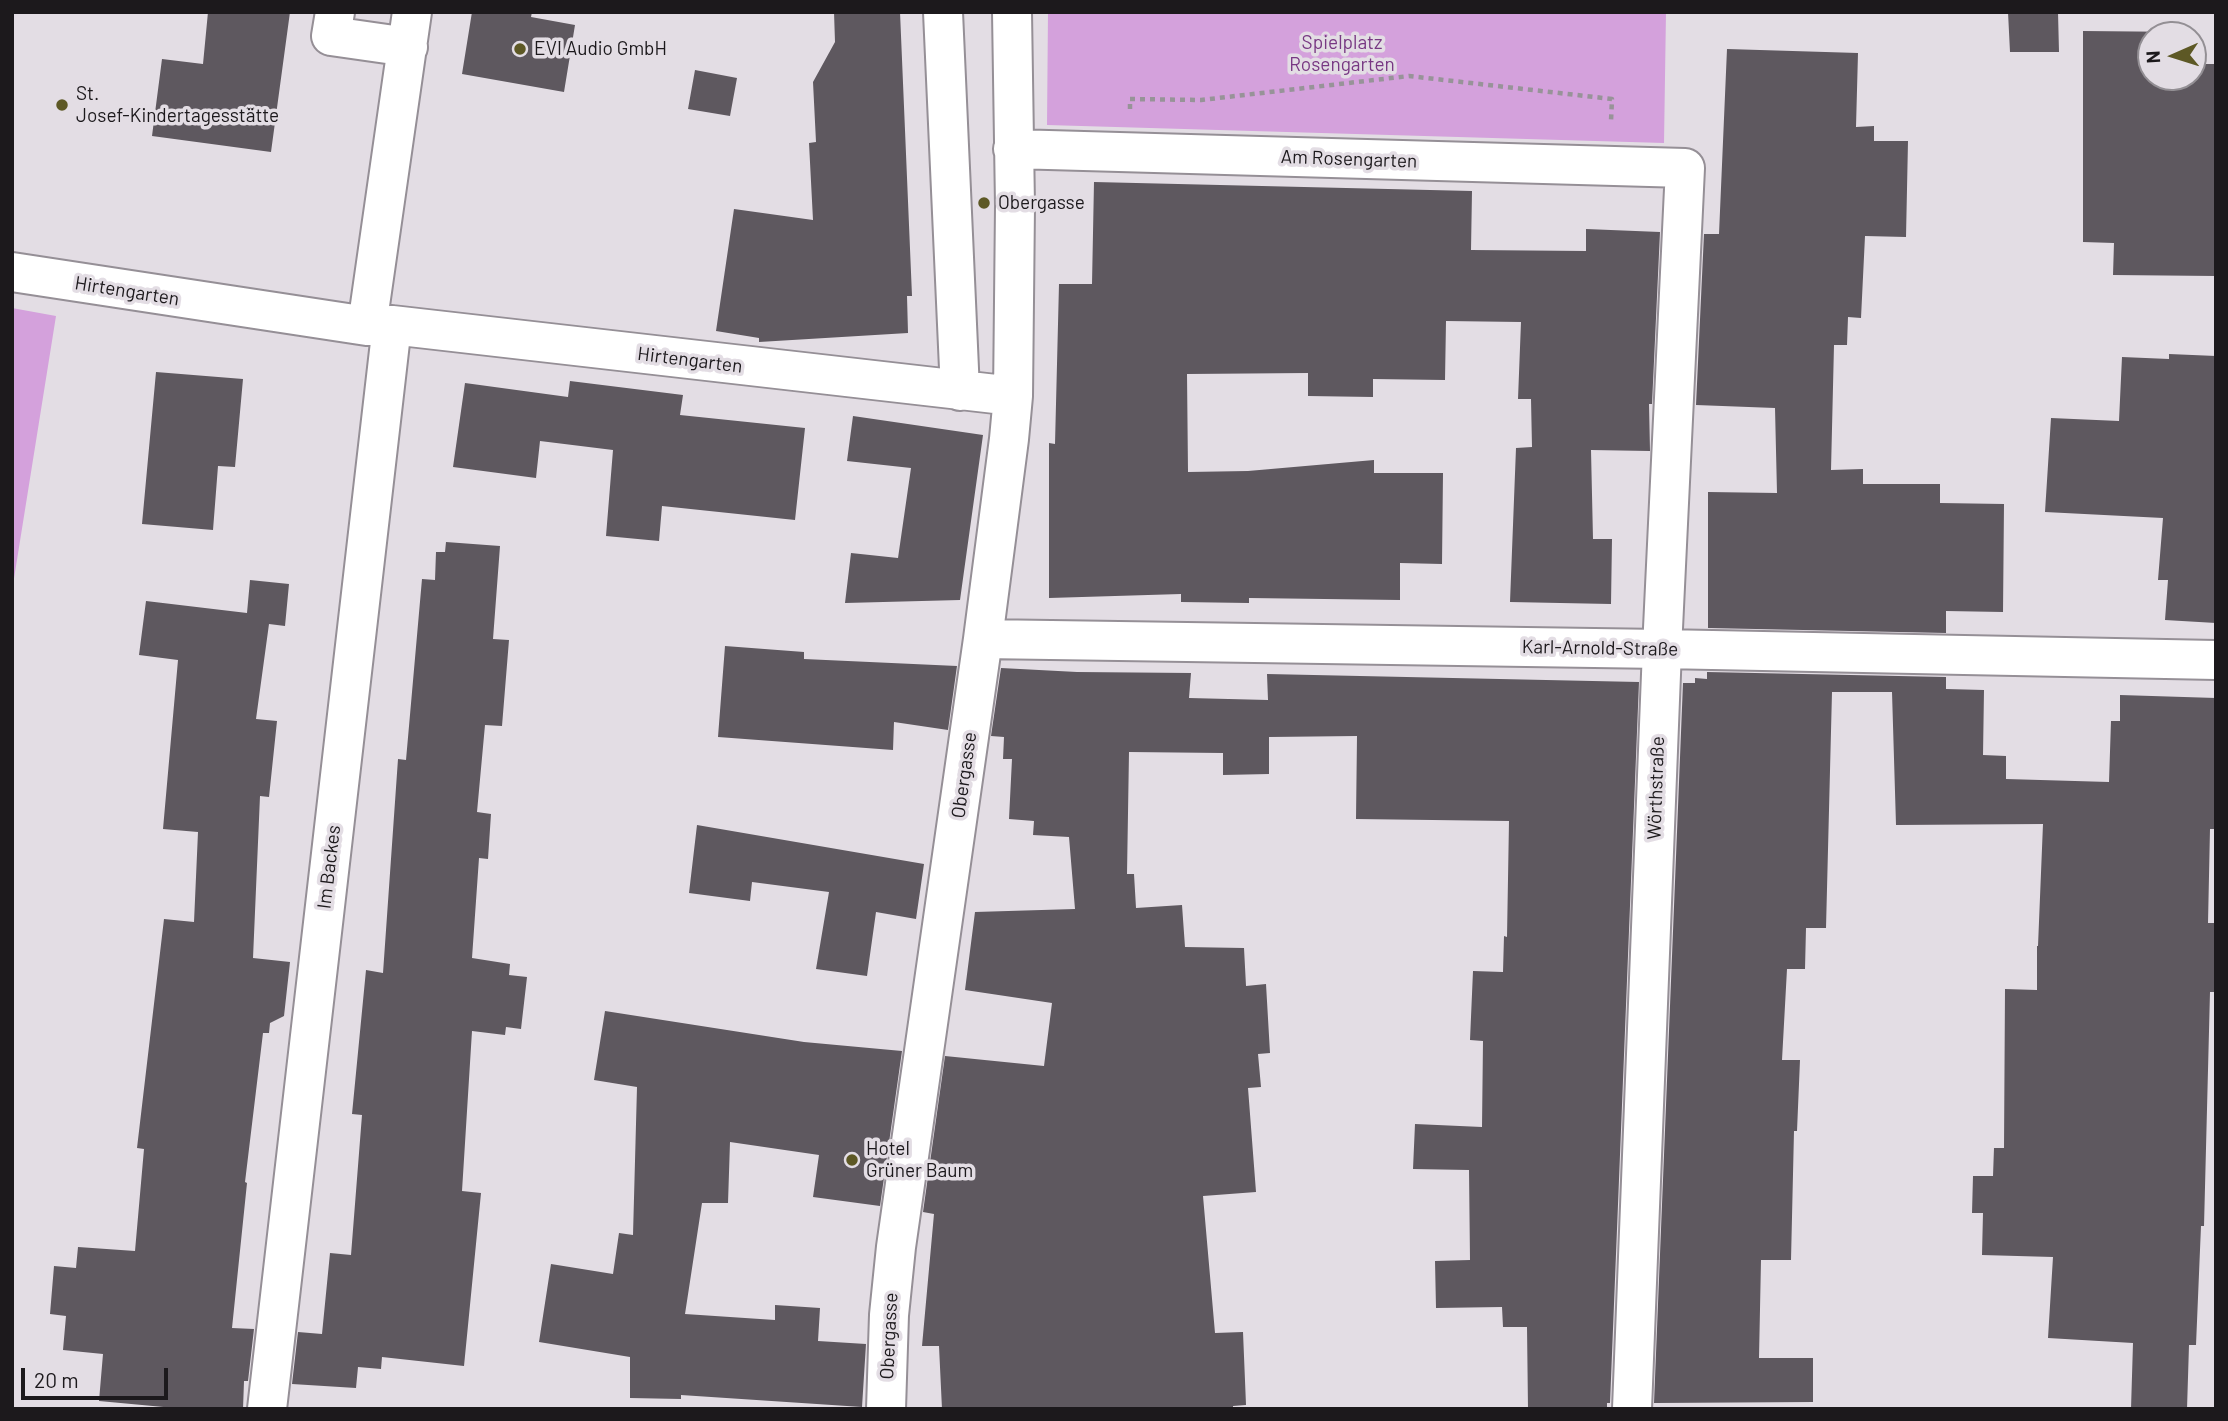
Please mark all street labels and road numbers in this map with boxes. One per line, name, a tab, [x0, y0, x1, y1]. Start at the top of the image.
street label: Am Rosengarten	[1280, 145, 1418, 173]
street label: Hirtengarten	[73, 271, 181, 311]
street label: Hirtengarten	[636, 342, 744, 378]
street label: Karl-Arnold-Straße	[1522, 635, 1678, 661]
street label: Obergasse	[947, 730, 981, 820]
street label: Wörthstraße	[1643, 736, 1669, 840]
street label: Im Backes	[313, 824, 345, 910]
street label: Obergasse	[875, 1292, 903, 1380]

